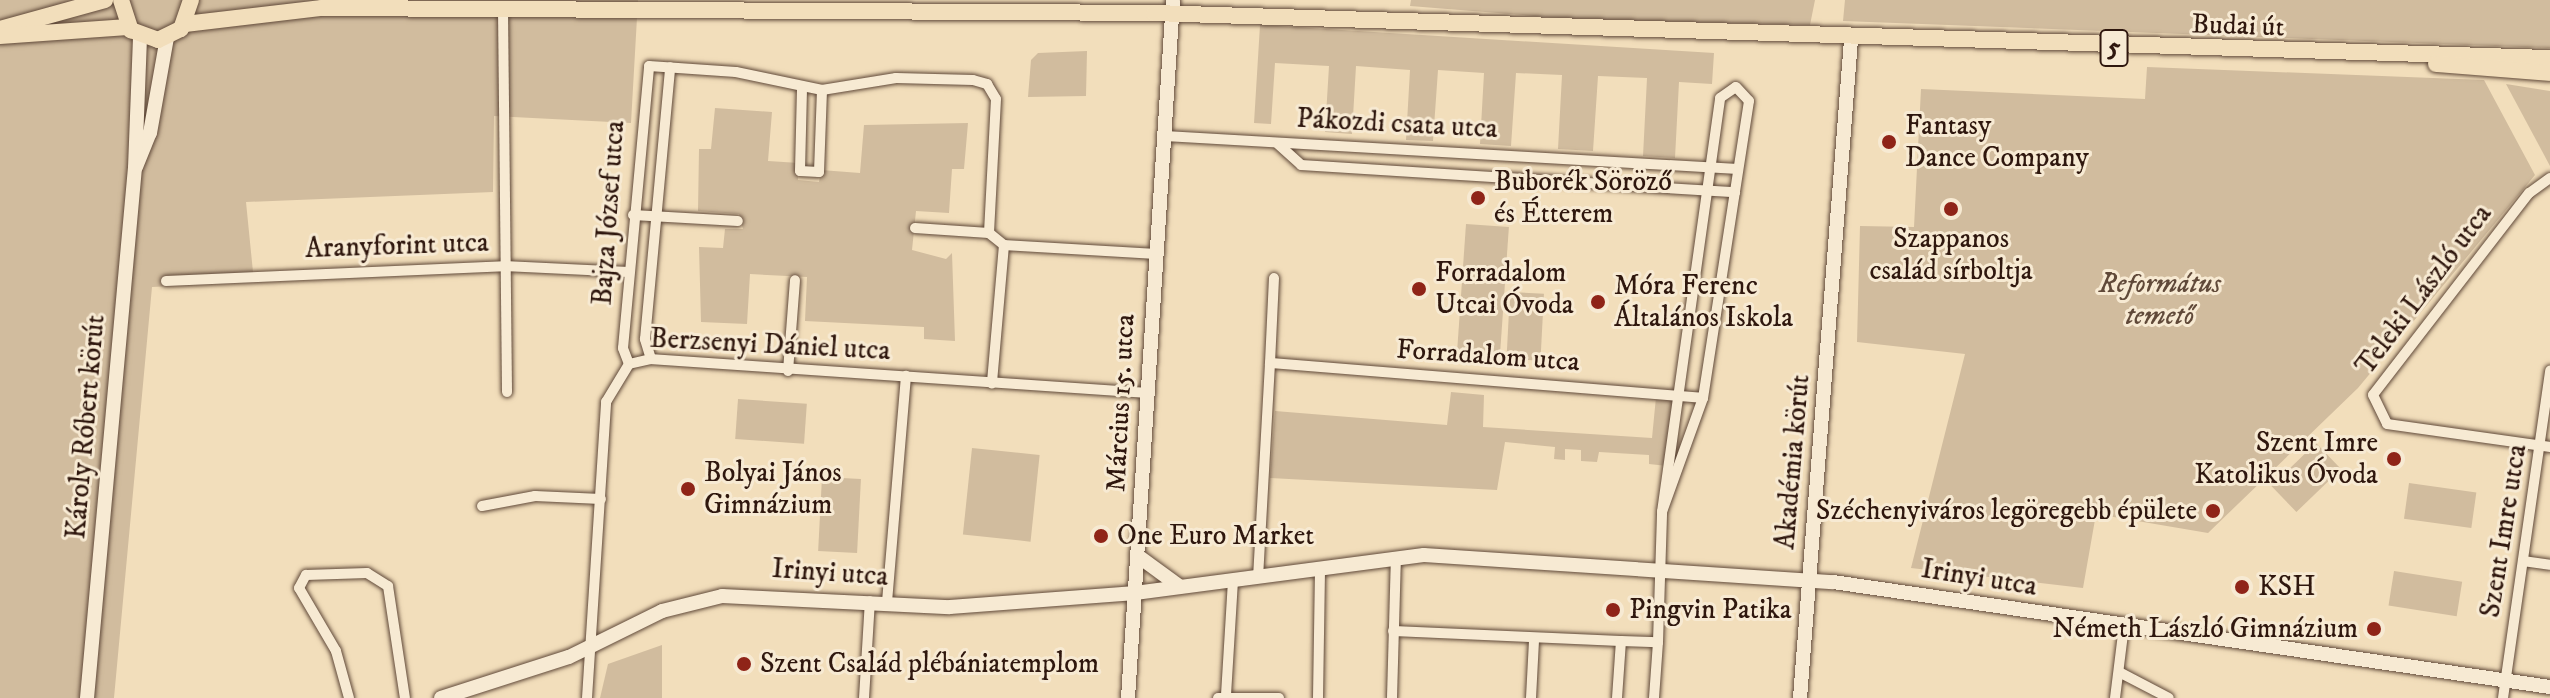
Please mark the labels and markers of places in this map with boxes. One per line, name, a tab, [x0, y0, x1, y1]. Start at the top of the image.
place label: Fantasy Dance Company	[1905, 109, 2089, 175]
marker: Fantasy Dance Company	[1880, 133, 1898, 151]
place label: Buborék Söröző és Étterem	[1494, 165, 1672, 231]
marker: Buborék Söröző és Étterem	[1469, 189, 1487, 207]
marker: Szappanos család sírboltja	[1942, 200, 1960, 218]
place label: Szappanos család sírboltja	[1869, 222, 2033, 288]
place label: Forradalom Utcai Óvoda	[1435, 256, 1574, 322]
place label: Móra Ferenc Általános Iskola	[1614, 269, 1793, 335]
marker: Forradalom Utcai Óvoda	[1410, 280, 1428, 298]
marker: Móra Ferenc Általános Iskola	[1589, 293, 1607, 311]
place label: Szent Imre Katolikus Óvoda	[2194, 426, 2378, 492]
marker: Szent Imre Katolikus Óvoda	[2385, 450, 2403, 468]
place label: Bolyai János Gimnázium	[704, 456, 842, 522]
marker: Bolyai János Gimnázium	[679, 480, 697, 498]
place label: Széchenyiváros legöregebb épülete	[1816, 494, 2197, 528]
marker: Széchenyiváros legöregebb épülete	[2204, 502, 2222, 520]
place label: One Euro Market	[1117, 519, 1314, 553]
marker: One Euro Market	[1092, 527, 1110, 545]
place label: KSH	[2258, 570, 2316, 604]
marker: KSH	[2233, 578, 2251, 596]
place label: Pingvin Patika	[1629, 593, 1792, 627]
marker: Pingvin Patika	[1604, 601, 1622, 619]
place label: Németh László Gimnázium	[2052, 612, 2358, 646]
marker: Németh László Gimnázium	[2365, 620, 2383, 638]
place label: Szent Család plébániatemplom	[760, 647, 1099, 681]
marker: Szent Család plébániatemplom	[735, 655, 753, 673]

